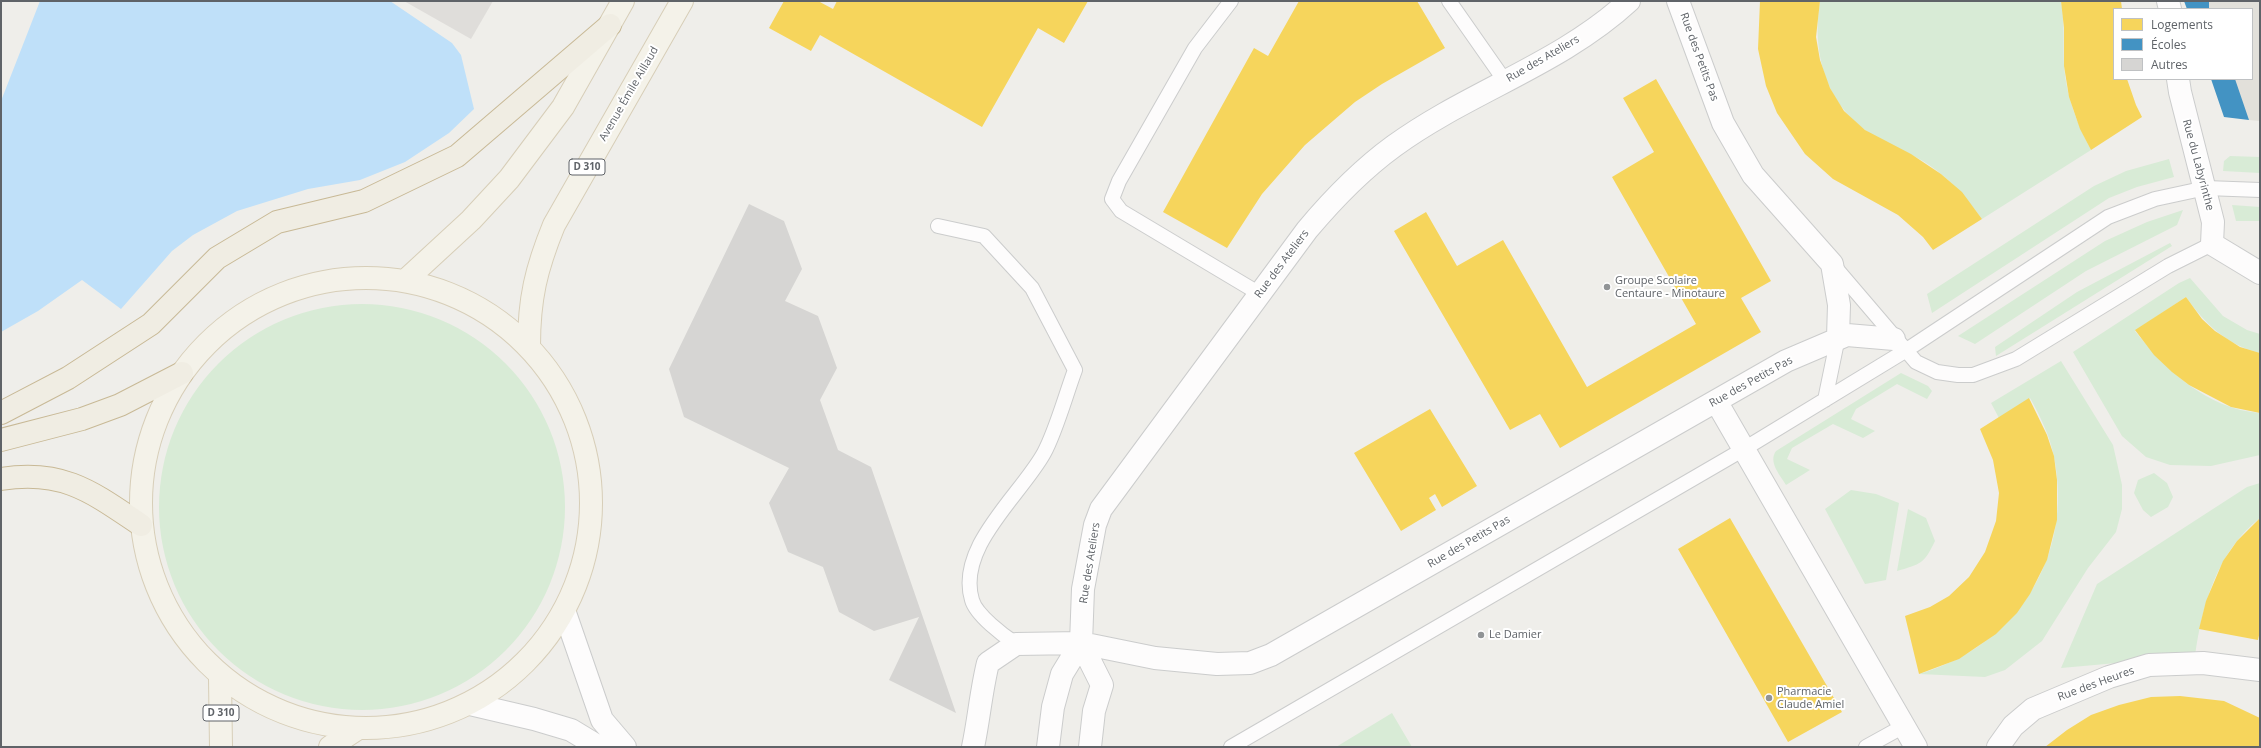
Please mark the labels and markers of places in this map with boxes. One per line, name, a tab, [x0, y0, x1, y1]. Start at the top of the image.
place label: Groupe Scolaire Centaure - Minotaure	[1615, 274, 1725, 300]
marker: Groupe Scolaire Centaure - Minotaure	[1602, 282, 1612, 292]
place label: Le Damier	[1489, 628, 1542, 642]
marker: Le Damier	[1476, 630, 1486, 640]
place label: Pharmacie Claude Amiel	[1777, 685, 1844, 711]
marker: Pharmacie Claude Amiel	[1764, 693, 1774, 703]

